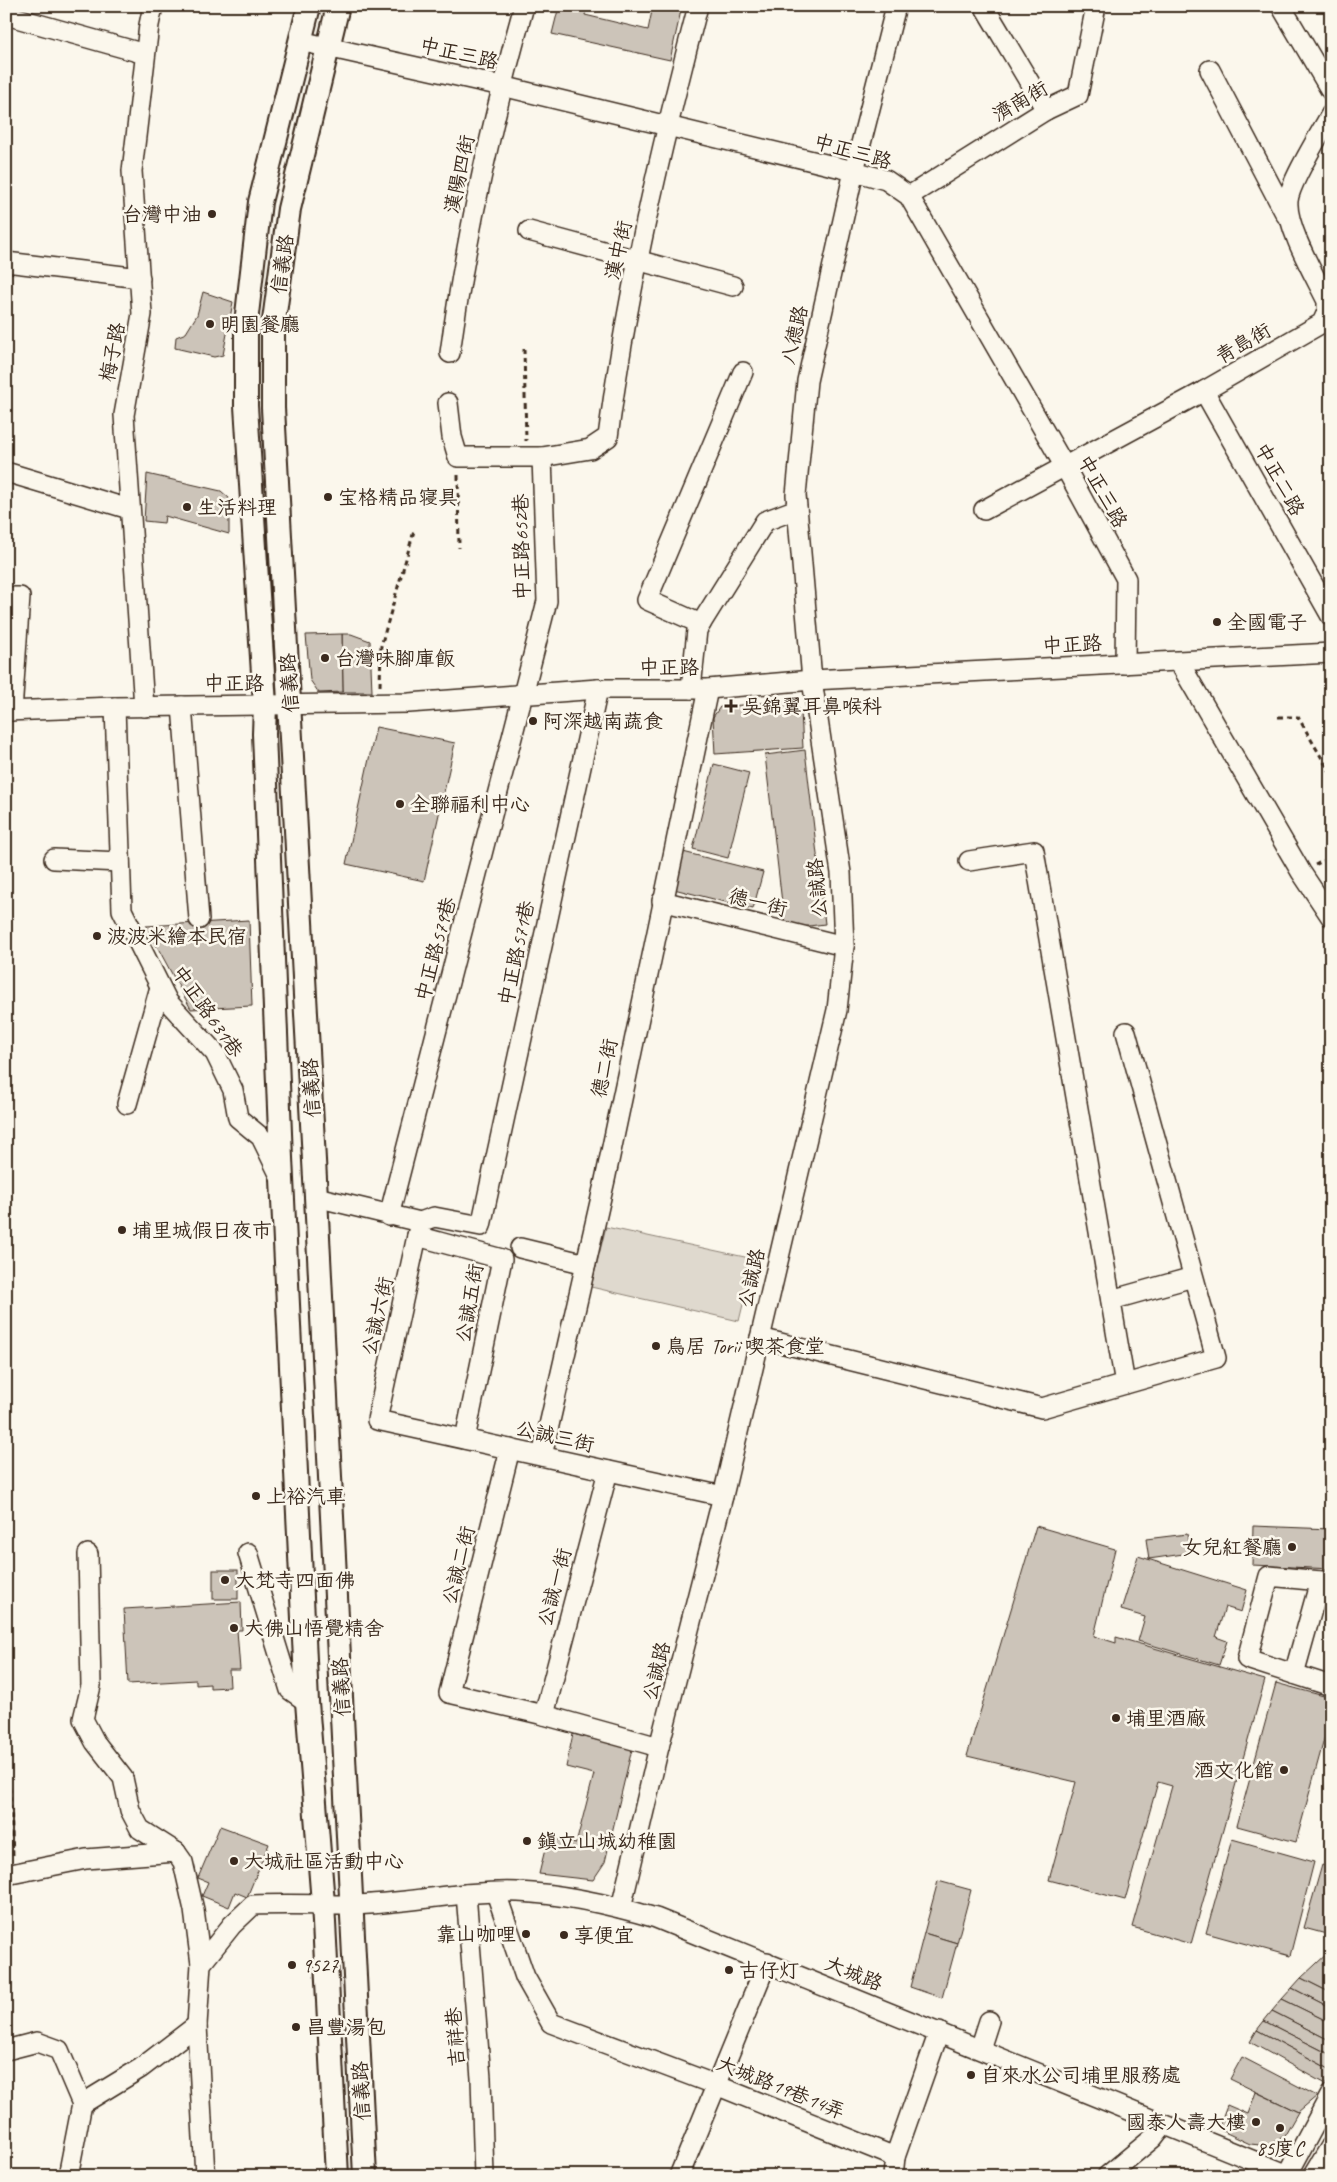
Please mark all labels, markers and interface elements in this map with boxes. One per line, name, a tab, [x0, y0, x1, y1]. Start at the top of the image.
street label: 中正三路	[417, 32, 502, 75]
street label: 濟南街	[988, 76, 1052, 127]
street label: 中正三路	[811, 128, 896, 175]
street label: 漢陽四街	[439, 132, 480, 216]
place label: 台灣中油	[122, 202, 202, 227]
marker: 台灣中油	[206, 208, 218, 220]
street label: 漢中街	[600, 218, 637, 282]
street label: 信義路	[266, 232, 299, 296]
street label: 八德路	[776, 302, 814, 367]
place label: 明園餐廳	[220, 312, 300, 337]
marker: 明園餐廳	[204, 318, 216, 330]
street label: 青島街	[1211, 318, 1275, 369]
street label: 梅子路	[94, 319, 131, 384]
street label: 中正二路	[1249, 438, 1310, 521]
street label: 中正三路	[1072, 450, 1133, 533]
place label: 宝格精品寝具	[338, 485, 458, 510]
marker: 宝格精品寝具	[322, 491, 334, 503]
street label: 中正路652巷	[508, 492, 535, 601]
place label: 生活料理	[197, 495, 277, 520]
marker: 生活料理	[181, 501, 193, 513]
place label: 全國電子	[1227, 610, 1307, 635]
marker: 全國電子	[1211, 616, 1223, 628]
street label: 中正路	[1041, 630, 1104, 659]
place label: 台灣味腳庫飯	[335, 646, 455, 671]
street label: 信義路	[275, 651, 304, 714]
marker: 台灣味腳庫飯	[319, 652, 331, 664]
street label: 中正路	[639, 655, 700, 680]
street label: 中正路	[204, 671, 265, 696]
place label: 吳錦翼耳鼻喉科	[742, 694, 882, 719]
marker: 吳錦翼耳鼻喉科	[724, 699, 738, 713]
place label: 阿深越南蔬食	[543, 709, 663, 734]
marker: 阿深越南蔬食	[527, 715, 539, 727]
place label: 全聯福利中心	[410, 792, 530, 817]
marker: 全聯福利中心	[394, 798, 406, 810]
street label: 公誠路	[802, 856, 833, 919]
street label: 德一街	[726, 883, 790, 922]
street label: 中正路579巷	[410, 893, 462, 1004]
street label: 中正路571巷	[493, 897, 540, 1008]
place label: 波波米繪本民宿	[107, 924, 247, 949]
marker: 波波米繪本民宿	[91, 930, 103, 942]
street label: 中正路631巷	[167, 960, 249, 1063]
street label: 德二街	[586, 1036, 623, 1100]
street label: 信義路	[297, 1056, 326, 1119]
place label: 埔里城假日夜市	[132, 1218, 272, 1243]
marker: 埔里城假日夜市	[116, 1224, 128, 1236]
street label: 公誠路	[733, 1245, 771, 1310]
street label: 公誠五街	[450, 1262, 489, 1345]
street label: 公誠六街	[356, 1274, 399, 1358]
place label: 鳥居 Torii 喫茶食堂	[666, 1334, 825, 1359]
marker: 鳥居 Torii 喫茶食堂	[650, 1340, 662, 1352]
street label: 公誠三街	[513, 1415, 597, 1458]
place label: 上裕汽車	[266, 1484, 346, 1509]
marker: 上裕汽車	[250, 1490, 262, 1502]
street label: 公誠二街	[437, 1523, 480, 1607]
place label: 女兒紅餐廳	[1182, 1535, 1282, 1560]
marker: 女兒紅餐廳	[1286, 1541, 1298, 1553]
street label: 公誠一街	[532, 1545, 577, 1629]
place label: 大梵寺四面佛	[235, 1568, 355, 1593]
marker: 大梵寺四面佛	[219, 1574, 231, 1586]
place label: 大佛山悟覺精舍	[244, 1616, 384, 1641]
marker: 大佛山悟覺精舍	[228, 1622, 240, 1634]
street label: 公誠路	[637, 1638, 676, 1703]
street label: 信義路	[327, 1655, 356, 1718]
place label: 埔里酒廠	[1126, 1706, 1206, 1731]
marker: 埔里酒廠	[1110, 1712, 1122, 1724]
place label: 酒文化館	[1194, 1758, 1274, 1783]
marker: 酒文化館	[1278, 1764, 1290, 1776]
place label: 鎮立山城幼稚園	[537, 1829, 677, 1854]
marker: 鎮立山城幼稚園	[521, 1835, 533, 1847]
place label: 大城社區活動中心	[244, 1849, 404, 1874]
marker: 大城社區活動中心	[228, 1855, 240, 1867]
place label: 靠山咖哩	[436, 1922, 516, 1947]
place label: 享便宜	[574, 1923, 634, 1948]
marker: 靠山咖哩	[520, 1928, 532, 1940]
marker: 享便宜	[558, 1929, 570, 1941]
street label: 大城路	[821, 1951, 887, 1997]
place label: 9527	[302, 1953, 339, 1978]
place label: 古仔灯	[739, 1958, 799, 1983]
marker: 9527	[286, 1959, 298, 1971]
marker: 古仔灯	[723, 1964, 735, 1976]
street label: 吉祥巷	[441, 2005, 470, 2068]
place label: 昌豐湯包	[306, 2015, 386, 2040]
marker: 昌豐湯包	[290, 2021, 302, 2033]
street label: 大城路19巷14弄	[713, 2050, 849, 2125]
street label: 信義路	[347, 2059, 376, 2122]
place label: 自來水公司埔里服務處	[981, 2063, 1181, 2088]
marker: 自來水公司埔里服務處	[965, 2069, 977, 2081]
place label: 國泰人壽大樓	[1126, 2110, 1246, 2135]
marker: 國泰人壽大樓	[1250, 2116, 1262, 2128]
marker: 85度C	[1274, 2122, 1286, 2134]
place label: 85度C	[1256, 2136, 1306, 2161]

